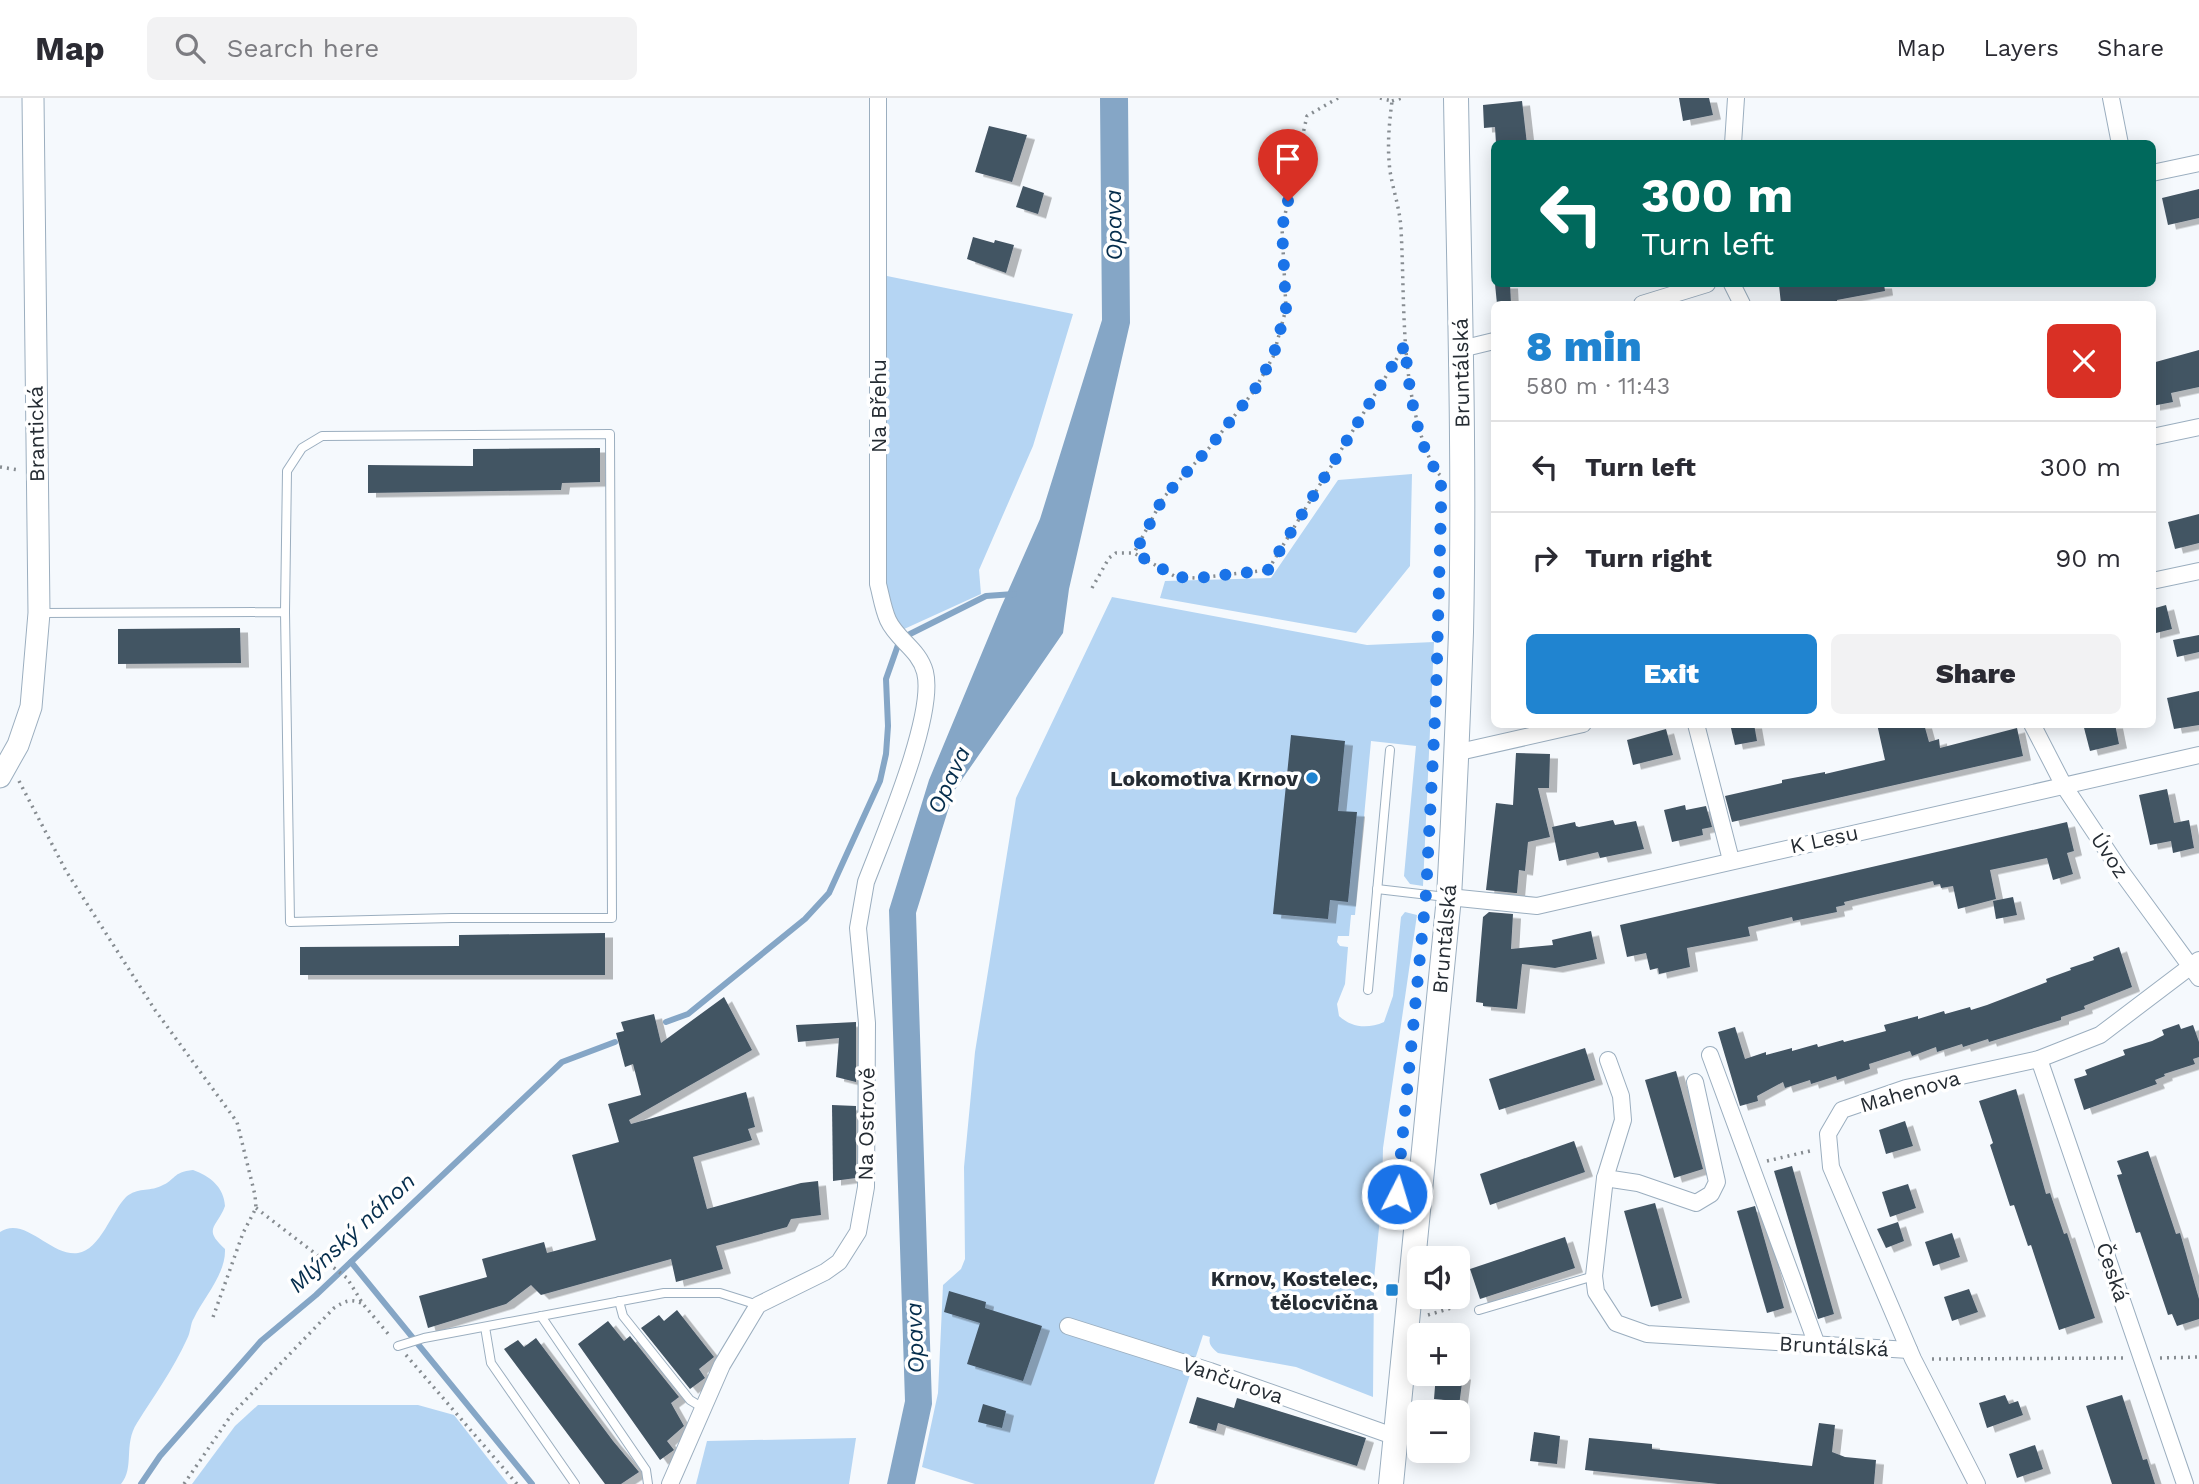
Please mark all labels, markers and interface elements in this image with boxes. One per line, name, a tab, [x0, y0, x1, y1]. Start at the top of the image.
search box	[147, 17, 637, 80]
text: Map	[35, 29, 105, 68]
icon: search	[171, 29, 209, 67]
text: Search here	[227, 33, 379, 63]
text: Map	[1897, 34, 1945, 62]
text: Layers	[1983, 34, 2059, 62]
text: Share	[2097, 34, 2164, 62]
pin	[1258, 129, 1318, 201]
icon: arrive	[1269, 140, 1307, 178]
text: 300 m	[1641, 166, 1793, 224]
icon: left	[1526, 168, 1617, 259]
water label: Opava	[1100, 189, 1128, 261]
text: Turn left	[1641, 225, 1774, 263]
street label: Bruntálská	[1448, 318, 1474, 428]
text: 8 min	[1526, 322, 1642, 371]
button: close	[2047, 324, 2121, 398]
street label: Na Břehu	[866, 359, 891, 453]
text: 580 m · 11:43	[1526, 373, 1670, 400]
street label: Brantická	[23, 385, 49, 482]
icon: left	[1526, 448, 1564, 486]
text: Turn left	[1585, 452, 1696, 482]
text: 300 m	[2040, 452, 2121, 482]
icon: right	[1526, 539, 1564, 577]
text: Turn right	[1585, 543, 1712, 573]
text: 90 m	[2055, 543, 2121, 573]
button: Exit	[1526, 634, 1817, 714]
button: Share	[1831, 634, 2121, 714]
water label: Opava	[922, 742, 976, 818]
place label: Lokomotiva Krnov	[1110, 766, 1298, 791]
marker: Lokomotiva Krnov	[1304, 770, 1320, 786]
street label: K Lesu	[1788, 820, 1860, 858]
street label: Úvoz	[2086, 828, 2134, 882]
street label: Bruntálská	[1427, 883, 1461, 995]
street label: Mahenova	[1857, 1065, 1963, 1117]
street label: Na Ostrově	[853, 1067, 879, 1181]
position arrow	[1360, 1157, 1434, 1231]
water label: Mlýnský náhon	[283, 1168, 421, 1298]
street label: Česká	[2091, 1239, 2135, 1305]
map controls	[1407, 1246, 1470, 1463]
button: sound	[1407, 1246, 1470, 1309]
place label: Krnov, Kostelec, tělocvična	[1211, 1266, 1379, 1315]
marker: Krnov, Kostelec, tělocvična	[1384, 1282, 1400, 1298]
water label: Opava	[900, 1302, 930, 1374]
button: +	[1407, 1323, 1470, 1386]
street label: Bruntálská	[1778, 1331, 1890, 1361]
street label: Vančurova	[1179, 1351, 1287, 1409]
button: −	[1407, 1400, 1470, 1463]

